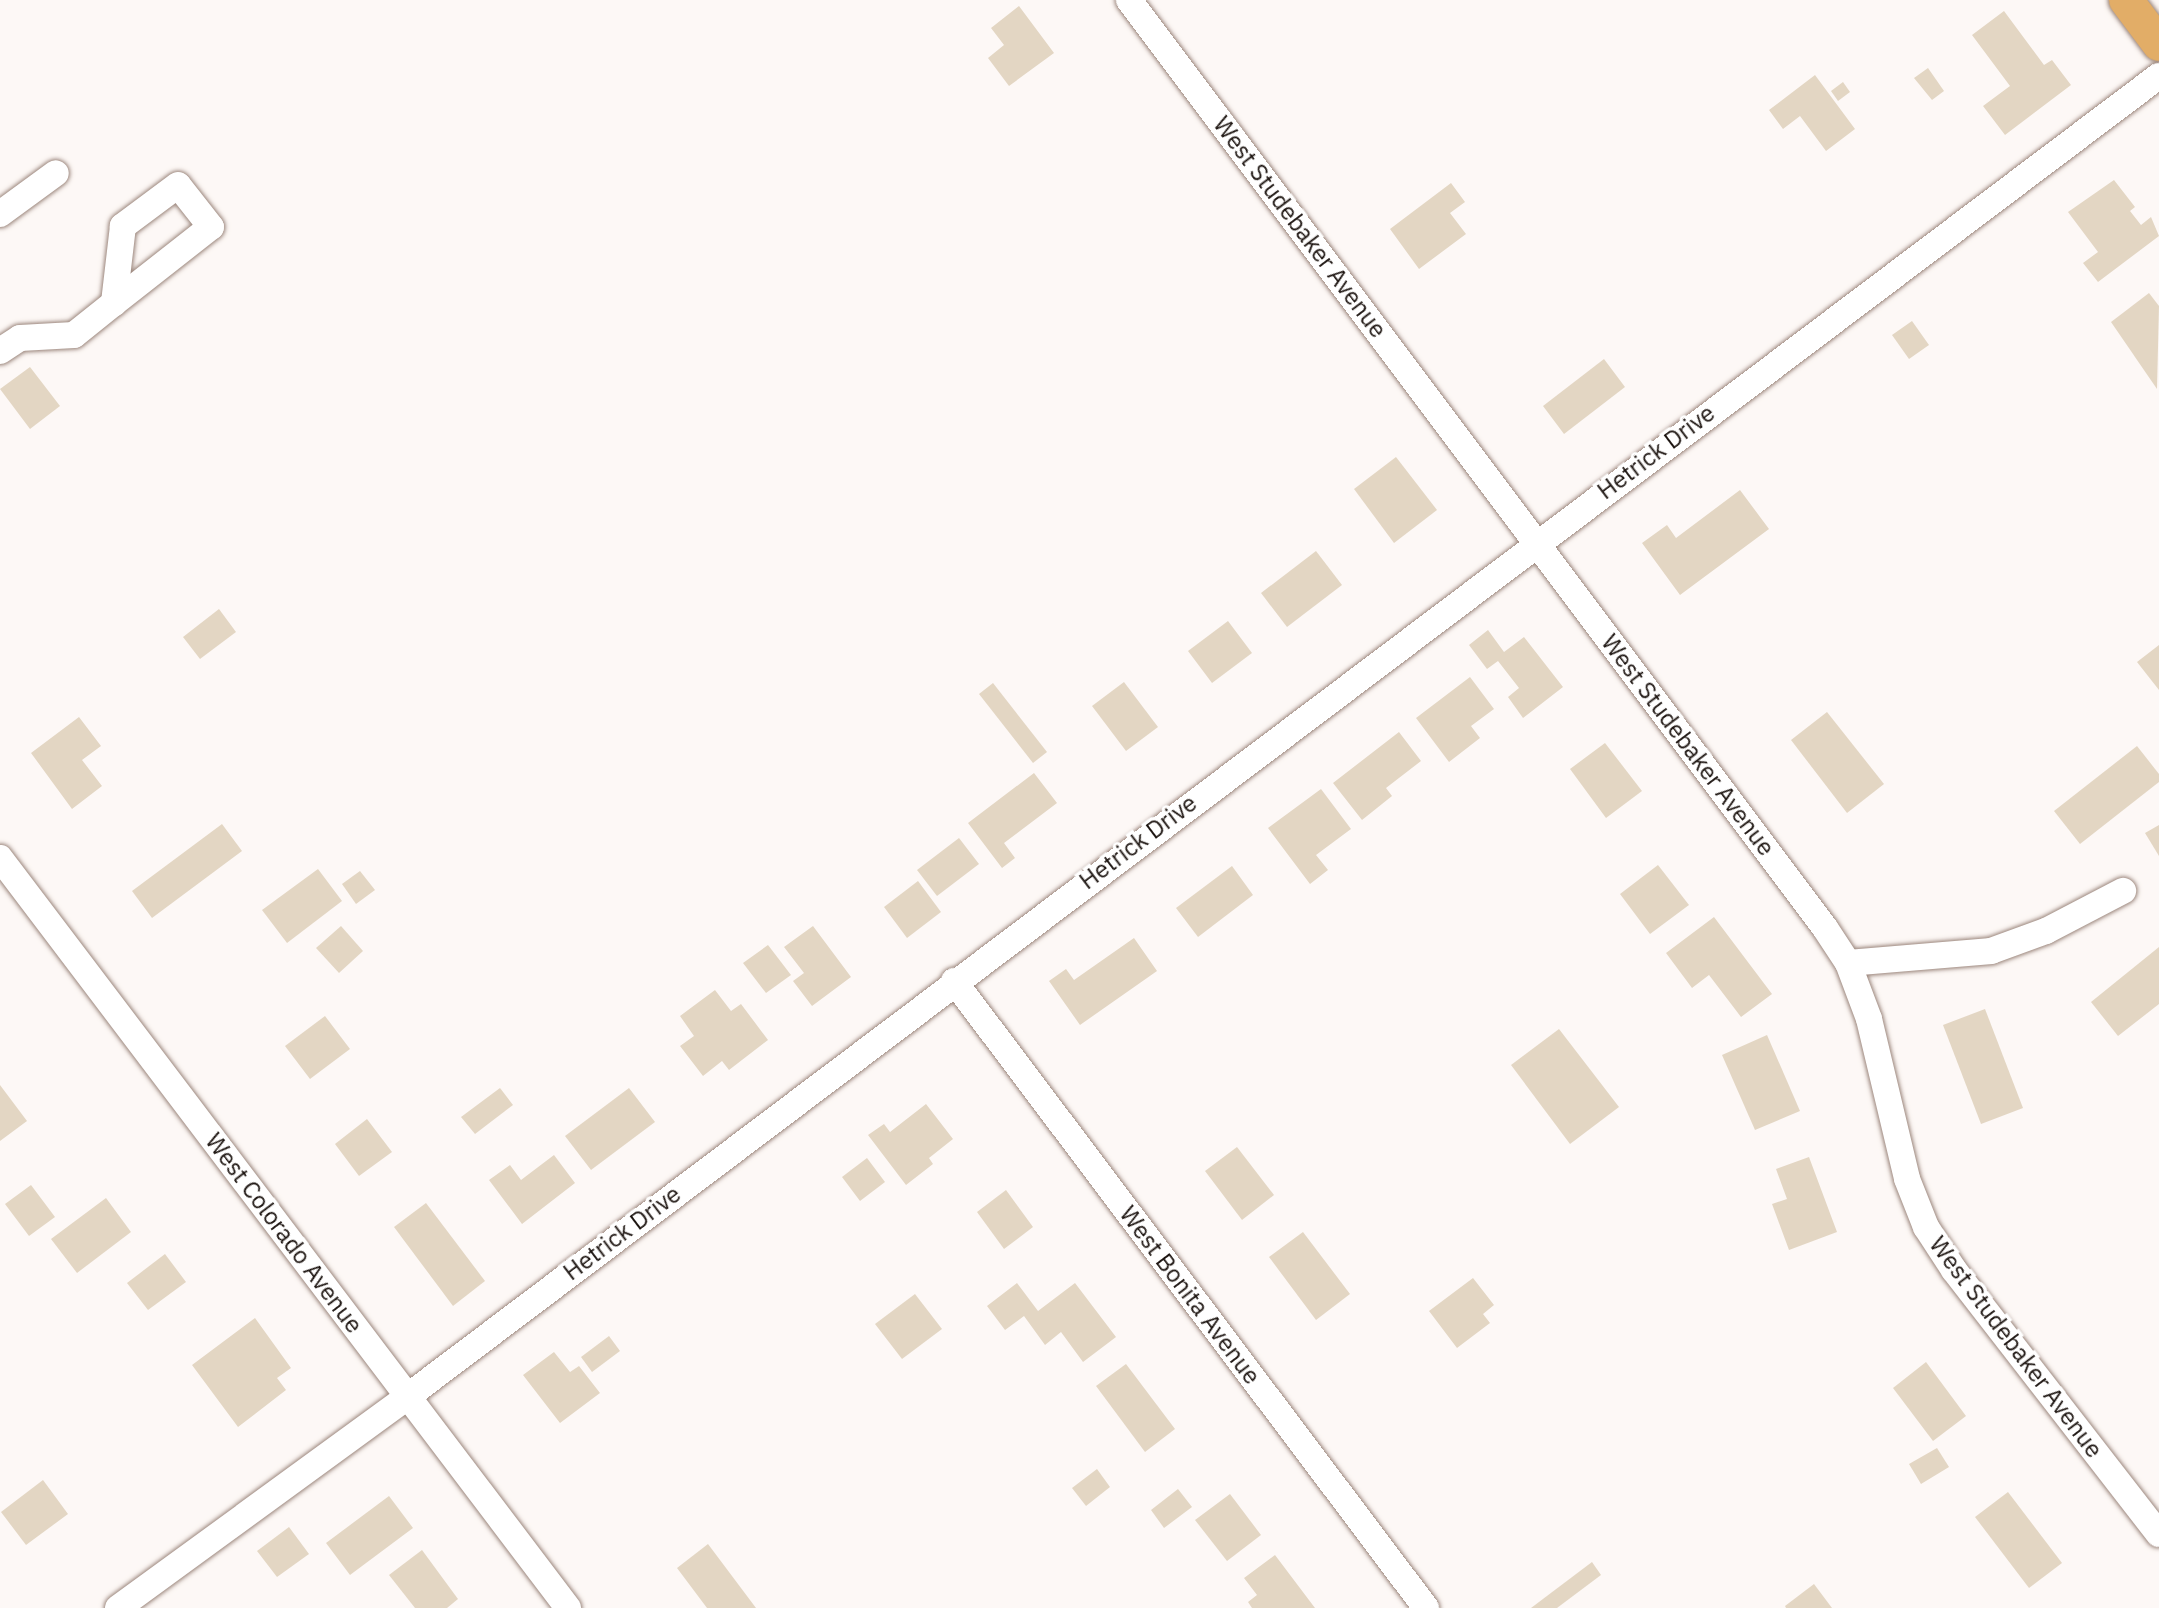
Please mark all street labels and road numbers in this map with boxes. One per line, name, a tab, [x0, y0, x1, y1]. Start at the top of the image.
street label: West Studebaker Avenue	[1207, 111, 1393, 343]
street label: Hetrick Drive	[1592, 399, 1720, 505]
street label: West Studebaker Avenue	[1595, 629, 1781, 861]
street label: Hetrick Drive	[1074, 789, 1202, 895]
street label: West Colorado Avenue	[199, 1127, 369, 1339]
street label: Hetrick Drive	[558, 1180, 686, 1286]
street label: West Bonita Avenue	[1114, 1200, 1266, 1390]
street label: West Studebaker Avenue	[1923, 1231, 2109, 1463]

